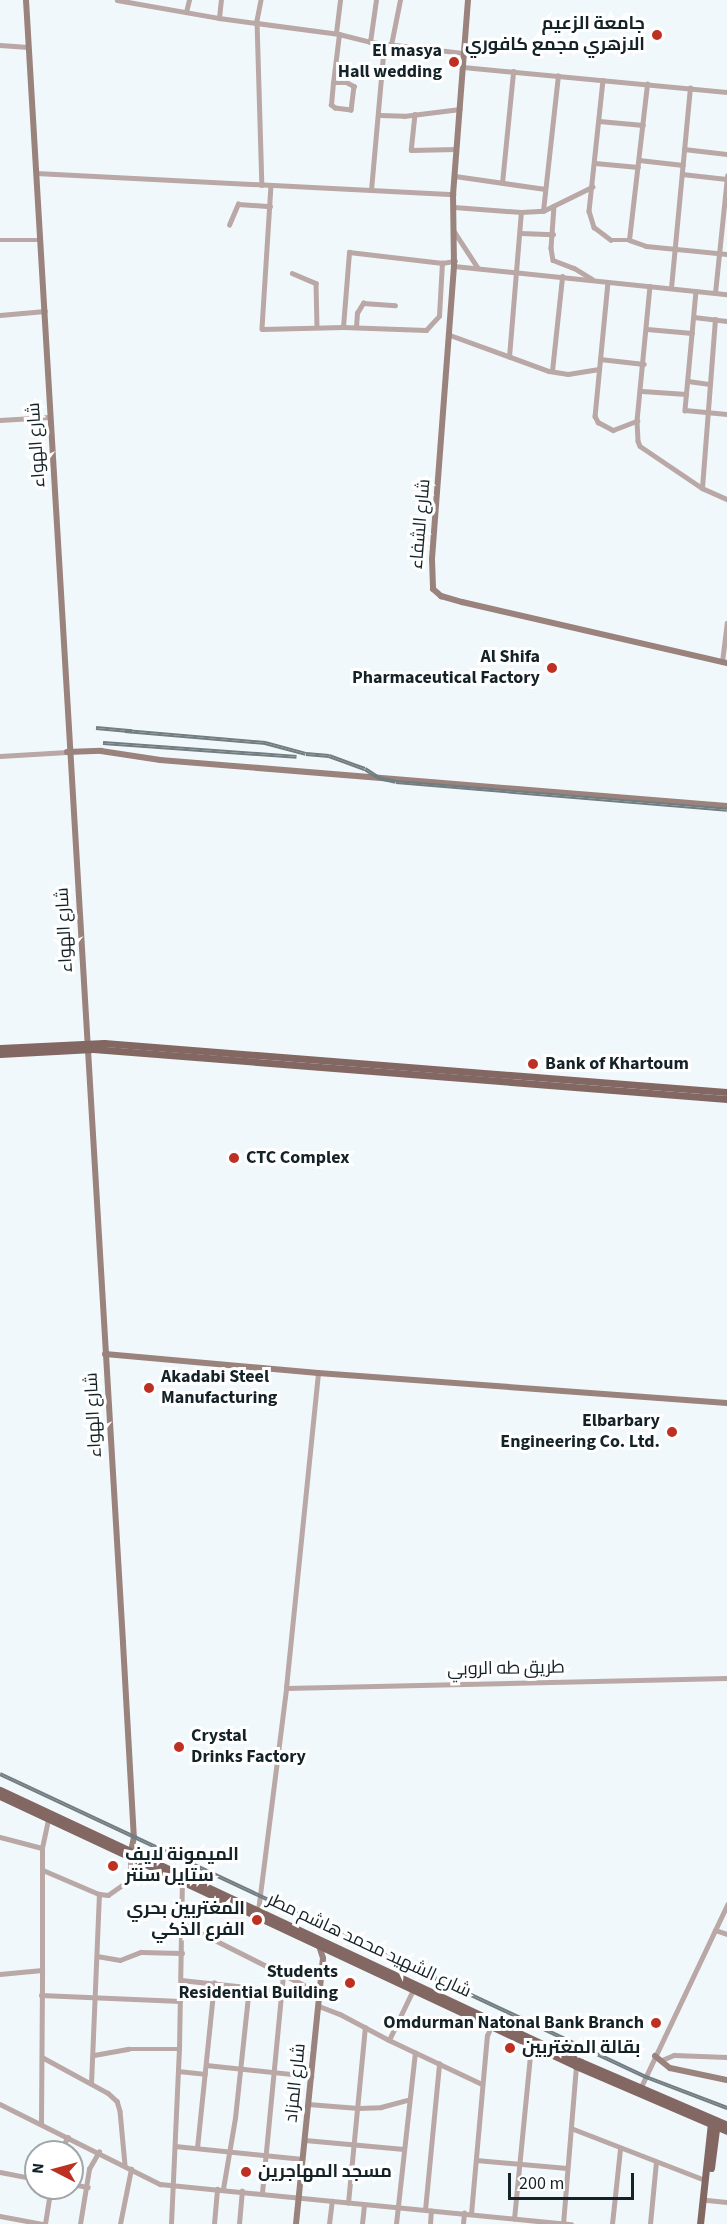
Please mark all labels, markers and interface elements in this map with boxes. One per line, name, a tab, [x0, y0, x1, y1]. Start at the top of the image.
place label: جامعة الزعيم الازهري مجمع كافوري	[465, 14, 645, 57]
marker: جامعة الزعيم الازهري مجمع كافوري	[650, 28, 664, 42]
place label: El masya Hall wedding	[338, 41, 442, 84]
marker: El masya Hall wedding	[447, 55, 461, 69]
street label: شارع الهواء	[23, 402, 51, 488]
street label: شارع الشفاء	[406, 478, 436, 570]
place label: Al Shifa Pharmaceutical Factory	[352, 647, 540, 690]
marker: Al Shifa Pharmaceutical Factory	[545, 661, 559, 675]
street label: شارع الهواء	[52, 887, 78, 973]
place label: Bank of Khartoum	[545, 1053, 689, 1075]
marker: Bank of Khartoum	[526, 1057, 540, 1071]
place label: CTC Complex	[246, 1147, 349, 1169]
marker: CTC Complex	[227, 1151, 241, 1165]
place label: Akadabi Steel Manufacturing	[161, 1367, 277, 1410]
street label: شارع الهواء	[81, 1372, 107, 1458]
marker: Akadabi Steel Manufacturing	[142, 1381, 156, 1395]
place label: Elbarbary Engineering Co. Ltd.	[500, 1411, 660, 1454]
marker: Elbarbary Engineering Co. Ltd.	[665, 1425, 679, 1439]
street label: طريق طه الروبي	[447, 1657, 565, 1681]
place label: Crystal Drinks Factory	[191, 1726, 306, 1768]
marker: Crystal Drinks Factory	[172, 1740, 186, 1754]
place label: الميمونة لايف ستايل سنتر	[125, 1845, 239, 1888]
marker: الميمونة لايف ستايل سنتر	[106, 1859, 120, 1873]
street label: شارع الشهيد محمد هاشم مطر	[264, 1889, 474, 2003]
place label: المغتربين بحري الفرع الذكي	[127, 1899, 245, 1942]
marker: المغتربين بحري الفرع الذكي	[250, 1913, 264, 1927]
place label: Students Residential Building	[178, 1962, 338, 2004]
marker: Students Residential Building	[343, 1976, 357, 1990]
place label: Omdurman Natonal Bank Branch	[383, 2012, 644, 2034]
marker: Omdurman Natonal Bank Branch	[649, 2016, 663, 2030]
place label: بقالة المغتربين	[522, 2037, 640, 2059]
marker: بقالة المغتربين	[503, 2041, 517, 2055]
street label: شارع المزاد	[281, 2042, 311, 2124]
north arrow	[24, 2140, 84, 2200]
place label: مسجد المهاجرين	[258, 2161, 392, 2183]
scale bar	[511, 2161, 637, 2199]
text: N	[27, 2162, 50, 2175]
marker: مسجد المهاجرين	[239, 2165, 253, 2179]
text: 200 m	[519, 2171, 564, 2196]

